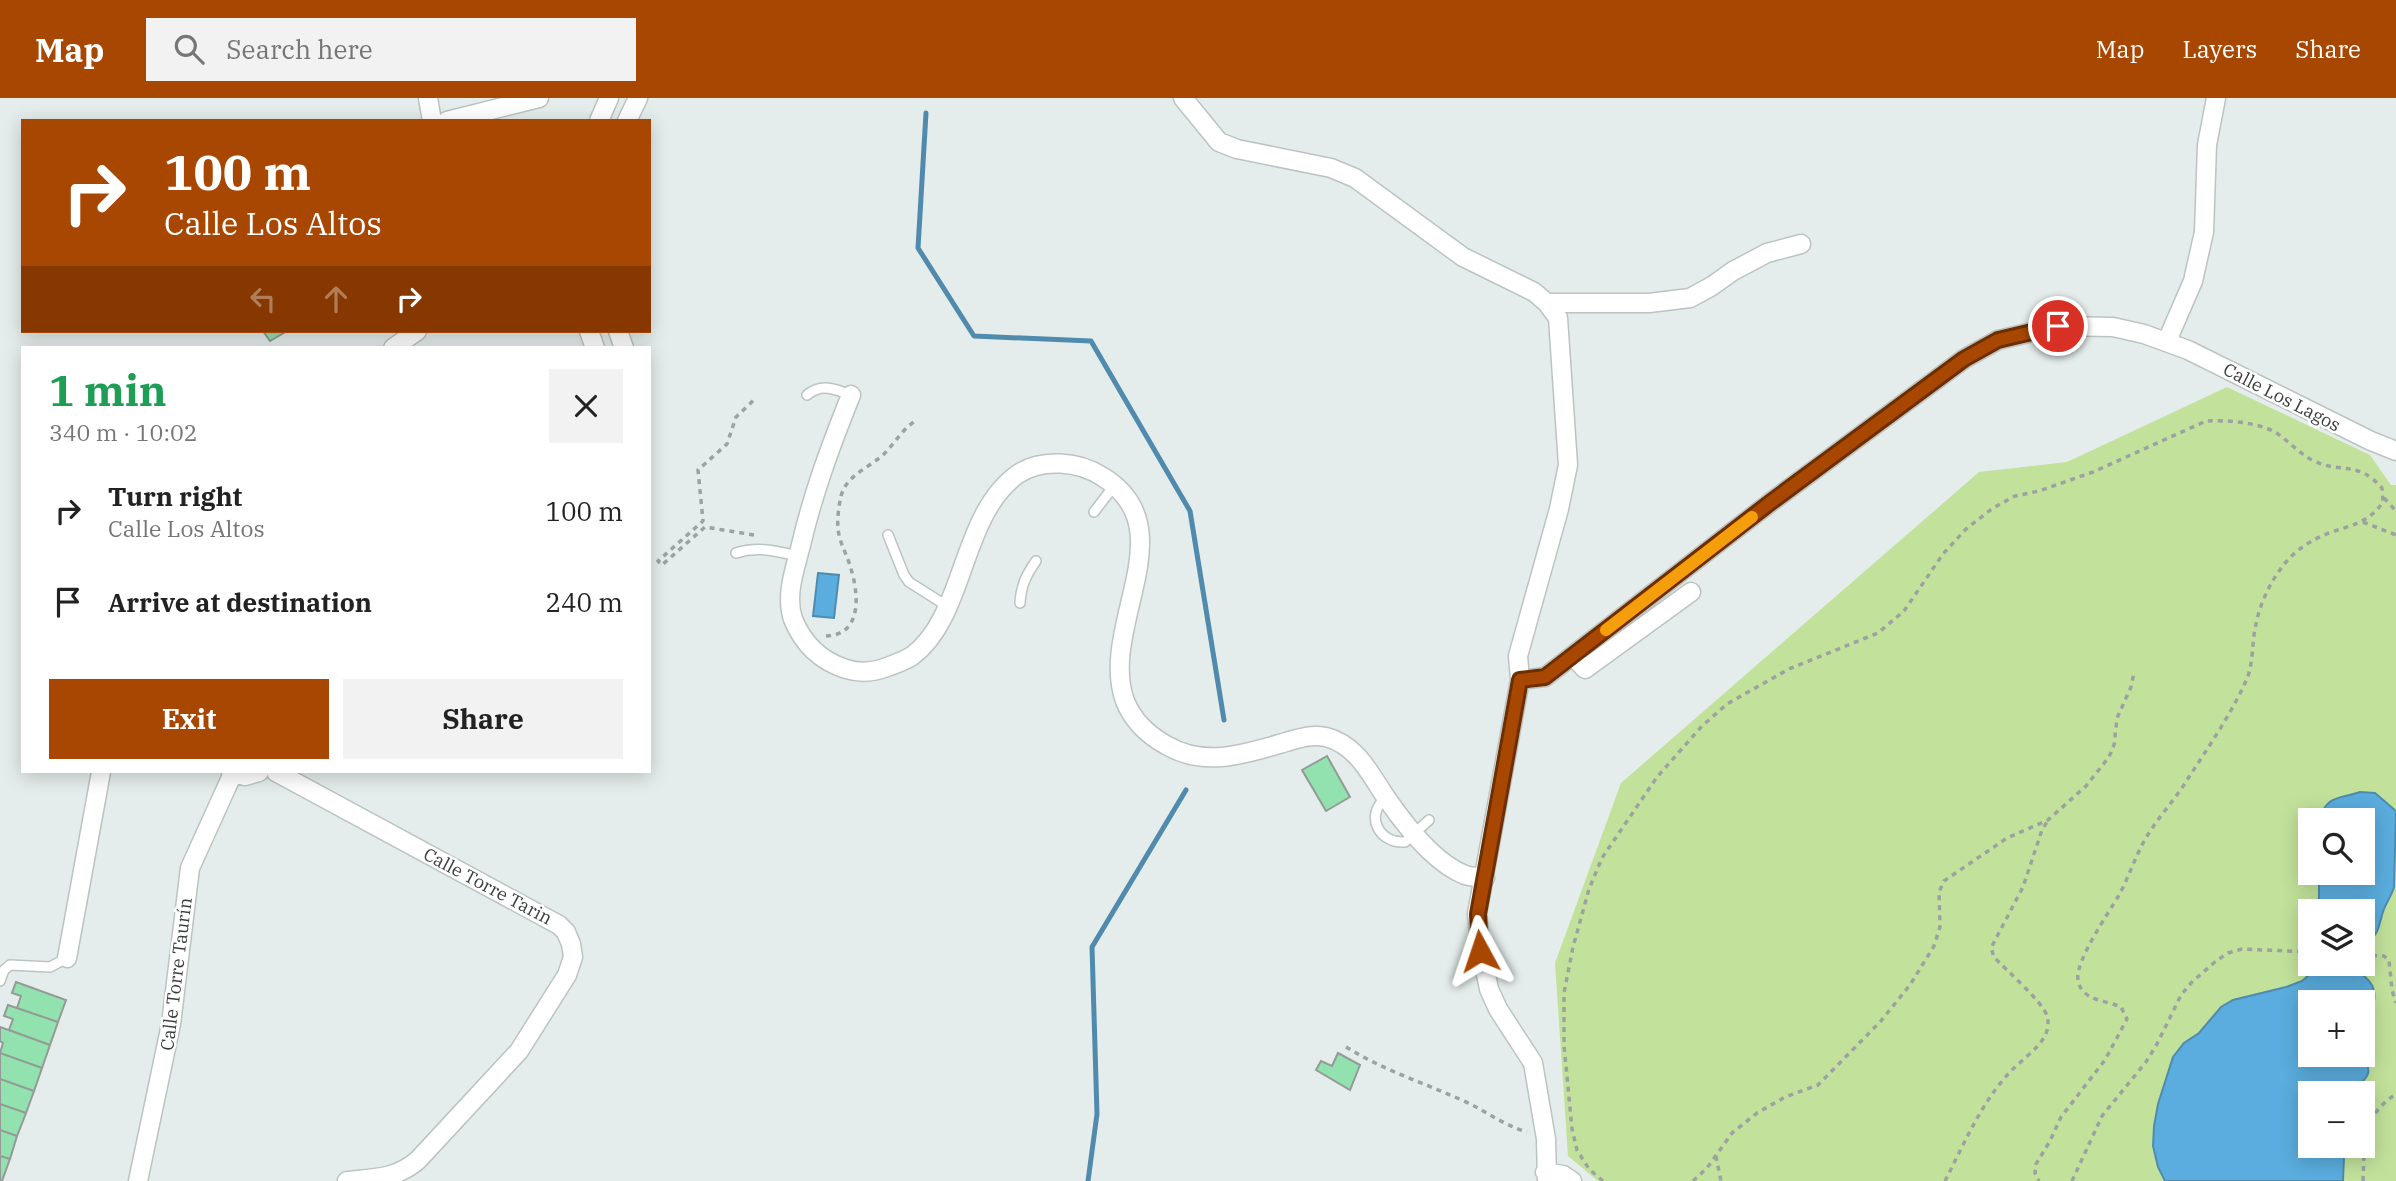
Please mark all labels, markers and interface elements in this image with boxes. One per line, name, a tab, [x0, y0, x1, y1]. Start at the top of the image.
search box	[146, 18, 636, 81]
text: Map	[35, 28, 104, 71]
icon: search	[170, 30, 208, 68]
text: Search here	[226, 32, 373, 66]
text: Map	[2096, 33, 2144, 65]
text: Layers	[2182, 33, 2257, 65]
text: Share	[2295, 33, 2361, 65]
text: 100 m	[164, 140, 311, 203]
icon: right	[49, 147, 140, 238]
text: Calle Los Altos	[164, 202, 382, 244]
icon: left	[244, 280, 282, 318]
icon: ahead	[317, 280, 355, 318]
icon: right	[390, 280, 428, 318]
pin	[2028, 296, 2088, 356]
icon: arrive	[2039, 307, 2077, 345]
street label: Calle Los Lagos	[2219, 358, 2345, 436]
text: 1 min	[49, 363, 167, 418]
button: close	[549, 369, 623, 443]
text: 340 m · 10:02	[49, 417, 198, 447]
text: Turn right	[108, 479, 242, 513]
icon: right	[49, 492, 87, 530]
text: 100 m	[545, 494, 623, 528]
text: Calle Los Altos	[108, 513, 265, 543]
icon: arrive	[49, 583, 87, 621]
text: Arrive at destination	[108, 585, 372, 619]
text: 240 m	[545, 585, 623, 619]
button: Exit	[49, 679, 329, 759]
button: Share	[343, 679, 623, 759]
map controls	[2298, 808, 2375, 1158]
button: search	[2298, 808, 2375, 885]
street label: Calle Torre Tarin	[420, 842, 556, 930]
street label: Calle Torre Taurín	[155, 896, 197, 1052]
button: layers	[2298, 899, 2375, 976]
position arrow	[1443, 914, 1517, 988]
button: +	[2298, 990, 2375, 1067]
button: −	[2298, 1081, 2375, 1158]

